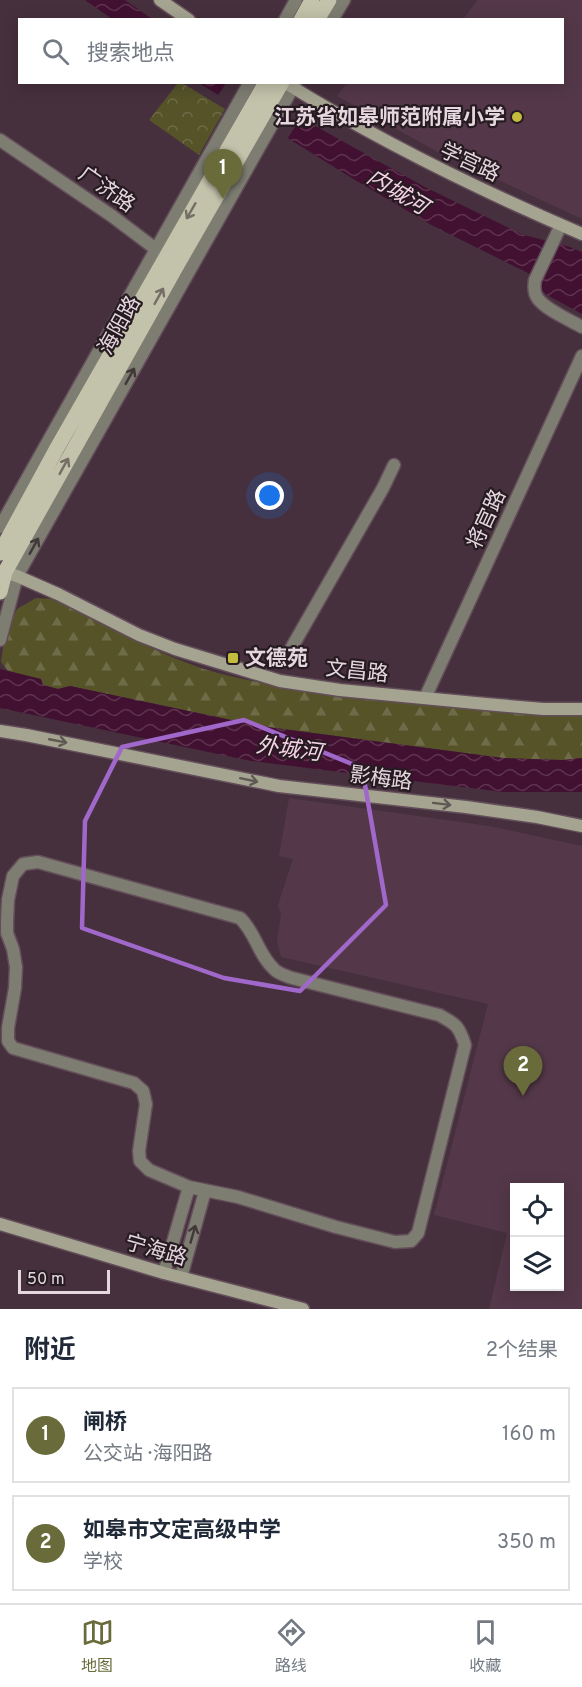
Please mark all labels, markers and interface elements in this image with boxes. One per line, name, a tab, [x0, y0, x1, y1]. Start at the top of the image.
search box	[18, 18, 564, 84]
icon: search	[39, 35, 72, 68]
text: 搜索地点	[87, 41, 175, 68]
place label: 江苏省如皋师范附属小学	[274, 105, 505, 132]
marker: 江苏省如皋师范附属小学	[510, 110, 524, 124]
street label: 学宫路	[435, 138, 504, 189]
pin: 1	[204, 150, 242, 199]
street label: 广济路	[73, 161, 140, 219]
water label: 内城河	[361, 165, 435, 224]
one-way arrow	[185, 202, 197, 219]
one-way arrow	[154, 288, 166, 305]
street label: 海阳路	[93, 292, 147, 360]
one-way arrow	[125, 368, 136, 386]
one-way arrow	[59, 458, 70, 476]
your location	[255, 481, 284, 510]
street label: 将官路	[462, 485, 513, 554]
one-way arrow	[28, 538, 40, 555]
place label: 文德苑	[245, 646, 308, 673]
marker: 文德苑	[226, 651, 240, 665]
street label: 文昌路	[324, 656, 390, 689]
water label: 外城河	[254, 733, 327, 768]
one-way arrow	[47, 736, 67, 747]
street label: 影梅路	[348, 762, 414, 797]
one-way arrow	[239, 775, 258, 786]
one-way arrow	[432, 799, 452, 810]
pin: 2	[504, 1046, 542, 1096]
map controls	[510, 1183, 564, 1291]
button: locate	[510, 1183, 564, 1237]
one-way arrow	[188, 1225, 199, 1244]
street label: 宁海路	[122, 1230, 190, 1273]
button: layers	[510, 1237, 564, 1291]
scale bar	[18, 1267, 110, 1294]
text: 50 m	[27, 1270, 65, 1290]
text: 附近	[24, 1335, 76, 1368]
text: 2个结果	[486, 1338, 558, 1364]
text: 闸桥	[83, 1410, 127, 1437]
text: 1	[42, 1422, 50, 1448]
text: 160 m	[502, 1422, 556, 1448]
text: 公交站 · 海阳路	[83, 1442, 212, 1468]
text: 如皋市文定高级中学	[83, 1518, 281, 1545]
text: 2	[39, 1530, 52, 1556]
text: 350 m	[497, 1530, 556, 1556]
text: 学校	[83, 1550, 123, 1576]
tab: 地图	[81, 1616, 114, 1677]
tab: 路线	[275, 1616, 308, 1677]
tab: 收藏	[469, 1616, 502, 1677]

